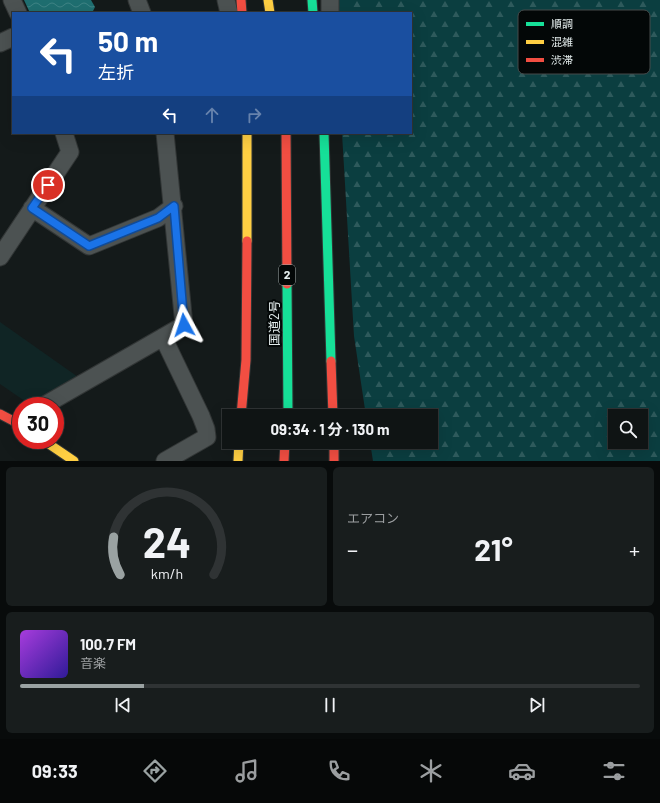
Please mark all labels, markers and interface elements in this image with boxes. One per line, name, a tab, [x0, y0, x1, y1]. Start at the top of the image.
legend	[518, 10, 650, 74]
text: 順調	[551, 17, 573, 30]
text: 50 m	[98, 24, 158, 58]
icon: left	[32, 28, 84, 80]
text: 混雑	[551, 35, 573, 48]
text: 渋滞	[551, 53, 573, 66]
text: 左折	[98, 61, 134, 83]
icon: left	[159, 104, 181, 126]
icon: ahead	[201, 104, 223, 126]
icon: right	[243, 104, 265, 126]
pin	[31, 168, 65, 202]
icon: arrive	[37, 174, 59, 196]
road number: 2	[279, 265, 295, 285]
street label: 国道2号	[266, 300, 282, 346]
position arrow	[163, 304, 205, 346]
speed limit sign: 30	[12, 397, 64, 449]
map controls	[608, 409, 648, 449]
button: search	[608, 409, 648, 449]
text: 09:34 · 1 分 · 130 m	[271, 420, 390, 438]
text: エアコン	[347, 510, 399, 526]
text: 24	[142, 515, 191, 565]
text: 21°	[474, 531, 513, 567]
text: −	[347, 536, 358, 562]
text: +	[629, 536, 640, 562]
text: km/h	[150, 564, 183, 581]
text: 100.7 FM	[80, 635, 136, 653]
text: 音楽	[80, 655, 106, 671]
icon: previous	[112, 694, 134, 716]
icon: pause	[319, 694, 341, 716]
icon: next	[526, 694, 548, 716]
icon: directions	[141, 757, 169, 785]
icon: music	[233, 757, 261, 785]
icon: phone	[325, 757, 353, 785]
icon: climate	[417, 757, 445, 785]
icon: car	[508, 757, 536, 785]
icon: filters	[600, 757, 628, 785]
text: 09:33	[32, 760, 78, 782]

